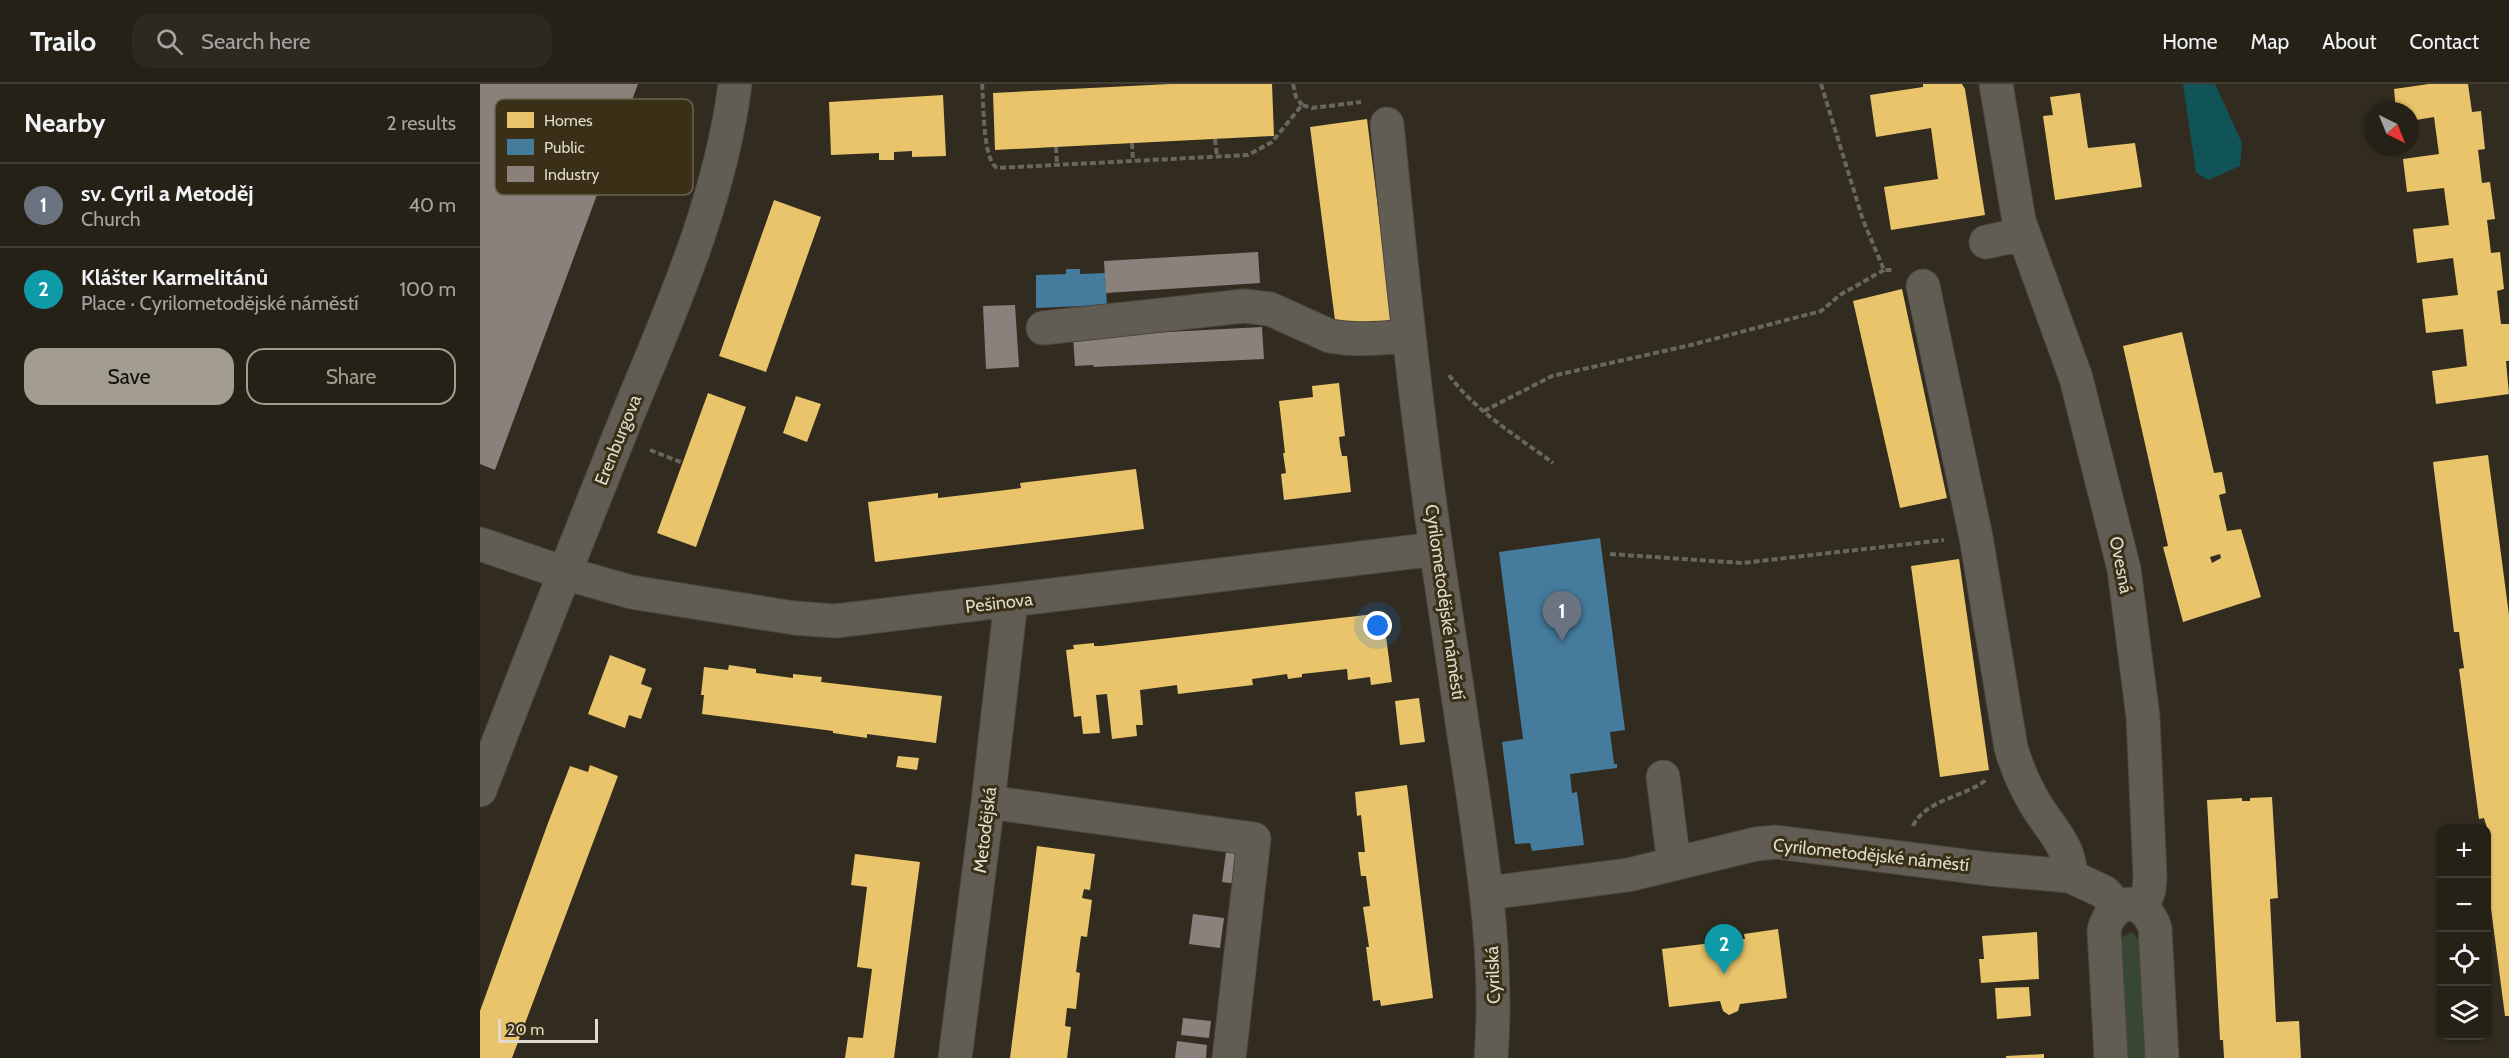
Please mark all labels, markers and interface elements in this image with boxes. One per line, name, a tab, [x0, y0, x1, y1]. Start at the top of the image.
search box	[132, 14, 552, 68]
text: Trailo	[30, 24, 96, 58]
icon: search	[153, 25, 186, 58]
text: Search here	[201, 28, 310, 55]
text: Home	[2162, 29, 2218, 54]
text: Map	[2251, 29, 2289, 54]
text: About	[2322, 29, 2376, 54]
text: Contact	[2409, 29, 2479, 54]
legend	[495, 99, 693, 195]
north arrow	[2365, 102, 2419, 156]
text: Nearby	[24, 107, 105, 139]
text: 2 results	[386, 111, 456, 135]
text: Homes	[544, 111, 593, 130]
text: Public	[544, 138, 585, 157]
text: Industry	[544, 165, 599, 184]
text: sv. Cyril a Metoděj	[81, 180, 254, 207]
text: 1	[40, 193, 47, 217]
text: 40 m	[408, 193, 456, 217]
text: Church	[81, 207, 141, 231]
text: Klášter Karmelitánů	[81, 264, 268, 291]
text: 2	[38, 277, 49, 301]
text: 100 m	[400, 277, 456, 301]
text: Place · Cyrilometodějské náměstí	[81, 291, 358, 315]
button: Save	[24, 348, 234, 405]
button: Share	[246, 348, 456, 405]
street label: Erenburgova	[590, 391, 646, 488]
street label: Cyrilometodějské náměstí	[1420, 503, 1470, 701]
street label: Ovesná	[2105, 534, 2137, 596]
street label: Pešinova	[964, 588, 1034, 618]
pin: 1	[1542, 592, 1582, 641]
your location	[1363, 611, 1392, 640]
street label: Metodějská	[969, 785, 1001, 874]
map controls	[2437, 824, 2491, 1040]
button: +	[2437, 824, 2491, 878]
street label: Cyrilometodějské náměstí	[1772, 834, 1970, 876]
button: −	[2437, 878, 2491, 932]
pin: 2	[1704, 924, 1744, 974]
button: locate	[2437, 932, 2491, 986]
street label: Cyrilská	[1481, 945, 1505, 1004]
button: layers	[2437, 986, 2491, 1040]
scale bar	[498, 1016, 598, 1044]
text: 20 m	[507, 1020, 544, 1039]

